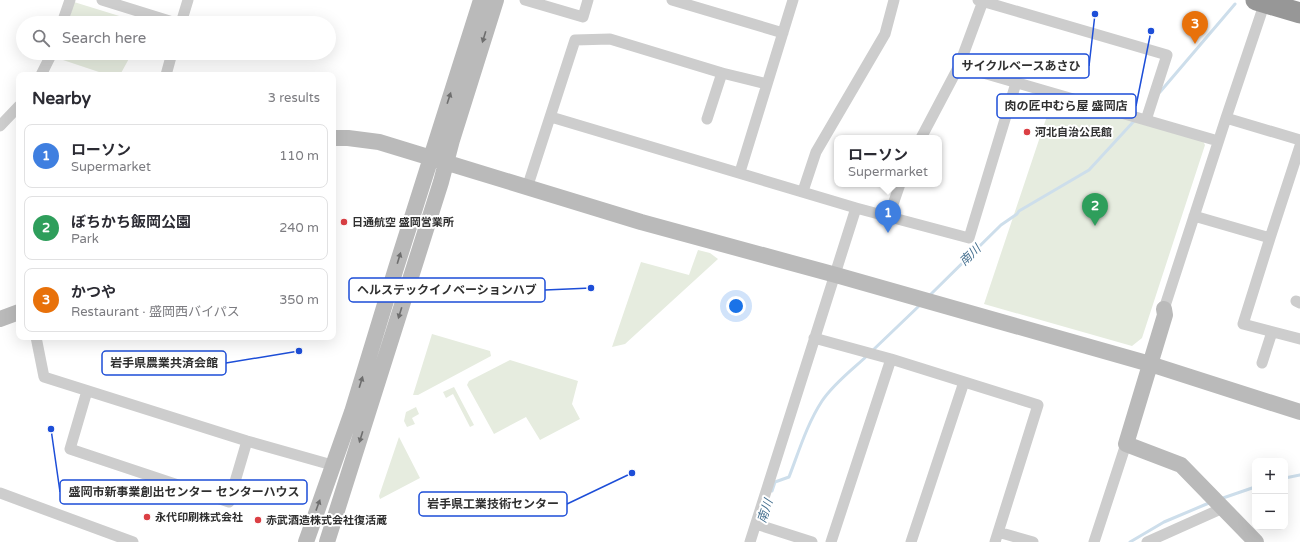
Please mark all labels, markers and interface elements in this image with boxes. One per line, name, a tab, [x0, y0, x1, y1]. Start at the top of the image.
pin: 3	[1182, 11, 1208, 44]
search box	[16, 16, 336, 60]
icon: search	[30, 27, 52, 49]
text: Search here	[62, 29, 146, 47]
one-way arrow	[481, 32, 487, 44]
callout: サイクルベースあさひ	[953, 54, 1089, 78]
text: サイクルベースあさひ	[962, 59, 1080, 73]
text: Nearby	[32, 88, 91, 109]
text: 3 results	[268, 90, 320, 106]
one-way arrow	[447, 92, 453, 104]
callout: 肉の匠中むら屋 盛岡店	[997, 94, 1136, 118]
text: 肉の匠中むら屋 盛岡店	[1004, 99, 1128, 113]
place label: 河北自治公民館	[1035, 126, 1112, 139]
marker: 河北自治公民館	[1022, 127, 1032, 137]
popup	[834, 135, 942, 187]
text: ローソン	[71, 141, 131, 159]
text: ローソン	[848, 146, 908, 164]
text: 1	[42, 148, 50, 164]
text: 110 m	[279, 148, 319, 164]
text: Supermarket	[71, 159, 151, 175]
text: Supermarket	[848, 164, 928, 180]
pin: 2	[1082, 193, 1108, 226]
pin: 1	[875, 200, 901, 233]
text: ぼちかち飯岡公園	[71, 213, 191, 231]
place label: 日通航空 盛岡営業所	[352, 216, 454, 229]
marker: 日通航空 盛岡営業所	[339, 217, 349, 227]
text: 2	[42, 220, 50, 236]
text: 240 m	[279, 220, 319, 236]
text: Park	[71, 231, 99, 247]
water label: 南川	[956, 240, 985, 268]
one-way arrow	[396, 252, 402, 264]
callout: ヘルステックイノベーションハブ	[349, 278, 545, 302]
text: かつや	[71, 283, 116, 301]
text: ヘルステックイノベーションハブ	[357, 283, 537, 297]
text: 3	[42, 292, 50, 308]
text: 350 m	[279, 292, 319, 308]
your location	[726, 296, 746, 316]
text: Restaurant · 盛岡西バイパス	[71, 304, 240, 320]
one-way arrow	[397, 307, 403, 319]
callout: 岩手県農業共済会館	[102, 351, 226, 375]
text: 岩手県農業共済会館	[110, 356, 218, 370]
one-way arrow	[358, 376, 364, 388]
one-way arrow	[358, 431, 364, 443]
map controls	[1252, 458, 1288, 530]
button: +	[1252, 458, 1288, 494]
callout: 盛岡市新事業創出センター センターハウス	[60, 480, 307, 504]
text: 盛岡市新事業創出センター センターハウス	[69, 485, 299, 499]
callout: 岩手県工業技術センター	[419, 492, 567, 516]
button: −	[1252, 494, 1288, 530]
water label: 南川	[754, 495, 776, 525]
text: 岩手県工業技術センター	[427, 497, 559, 511]
one-way arrow	[315, 499, 321, 511]
place label: 永代印刷株式会社	[155, 511, 243, 524]
marker: 永代印刷株式会社	[142, 512, 152, 522]
place label: 赤武酒造株式会社復活蔵	[266, 514, 387, 527]
marker: 赤武酒造株式会社復活蔵	[253, 515, 263, 525]

